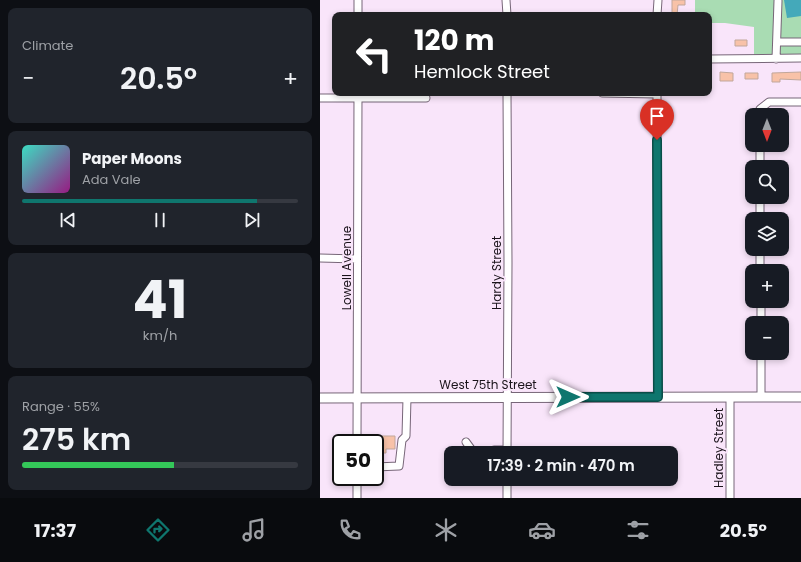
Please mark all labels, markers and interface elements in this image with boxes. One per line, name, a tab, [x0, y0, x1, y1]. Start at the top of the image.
text: 120 m	[414, 21, 494, 60]
icon: left	[348, 28, 400, 80]
text: Climate	[22, 36, 73, 55]
text: 20.5°	[120, 57, 197, 100]
text: Hemlock Street	[414, 59, 550, 84]
text: −	[22, 63, 34, 94]
text: +	[283, 63, 298, 94]
pin	[640, 99, 674, 140]
icon: arrive	[646, 105, 668, 127]
north arrow	[745, 108, 789, 152]
map controls	[745, 108, 789, 360]
text: Paper Moons	[82, 148, 182, 169]
button: search	[745, 160, 789, 204]
text: Ada Vale	[82, 170, 141, 189]
icon: previous	[57, 209, 79, 231]
icon: pause	[149, 209, 171, 231]
icon: next	[241, 209, 263, 231]
button: layers	[745, 212, 789, 256]
street label: Lowell Avenue	[338, 226, 355, 310]
street label: Hardy Street	[488, 236, 505, 310]
text: 41	[133, 263, 187, 336]
button: +	[745, 264, 789, 308]
button: −	[745, 316, 789, 360]
text: km/h	[143, 326, 177, 345]
street label: West 75th Street	[439, 376, 537, 393]
position arrow	[547, 376, 589, 418]
text: Range · 55%	[22, 397, 100, 416]
street label: Hadley Street	[710, 408, 727, 488]
text: 275 km	[22, 418, 131, 461]
speed limit sign: 50	[332, 434, 384, 486]
text: 17:39 · 2 min · 470 m	[487, 455, 635, 476]
icon: directions	[144, 516, 172, 544]
icon: music	[240, 516, 268, 544]
icon: phone	[336, 516, 364, 544]
icon: climate	[432, 516, 460, 544]
icon: car	[528, 516, 556, 544]
icon: filters	[624, 516, 652, 544]
text: 17:37	[34, 518, 76, 543]
text: 20.5°	[720, 518, 767, 543]

